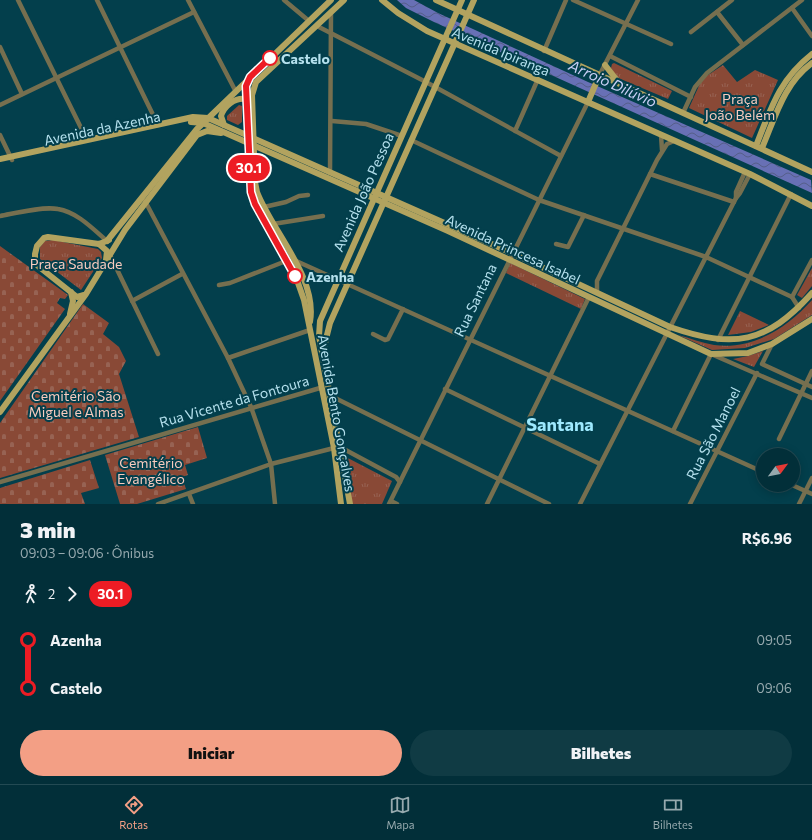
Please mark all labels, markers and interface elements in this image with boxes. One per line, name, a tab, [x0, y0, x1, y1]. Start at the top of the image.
street label: Avenida Ipiranga	[450, 23, 552, 79]
marker: Castelo	[262, 50, 278, 66]
place label: Castelo	[281, 50, 330, 67]
water label: Arroio Dilúvio	[565, 55, 660, 110]
park label: Praça João Belém	[705, 90, 775, 123]
street label: Avenida da Azenha	[42, 107, 162, 149]
street label: Avenida João Pessoa	[329, 130, 397, 254]
line badge: 30.1	[221, 155, 277, 181]
text: 30.1	[236, 159, 262, 176]
street label: Avenida Princesa Isabel	[443, 210, 583, 288]
park label: Praça Saudade	[30, 255, 122, 272]
street label: Rua Santana	[450, 261, 500, 339]
marker: Azenha	[287, 268, 303, 284]
place label: Azenha	[306, 268, 354, 285]
street label: Avenida Bento Gonçalves	[315, 333, 359, 493]
street label: Rua Vicente da Fontoura	[157, 371, 311, 431]
street label: Rua São Manoel	[682, 384, 744, 482]
park label: Cemitério São Miguel e Almas	[28, 387, 124, 420]
district label: Santana	[526, 413, 594, 435]
north arrow	[756, 448, 800, 492]
map controls	[756, 448, 800, 492]
park label: Cemitério Evangélico	[117, 454, 185, 487]
text: 3 min	[20, 516, 76, 543]
text: R$6.96	[742, 529, 792, 547]
text: 09:03 – 09:06 · Ônibus	[20, 545, 154, 561]
icon: walk	[20, 583, 42, 605]
icon: forward	[61, 583, 83, 605]
text: 30.1	[97, 585, 124, 602]
text: 2	[48, 586, 55, 602]
text: Azenha	[50, 631, 102, 649]
text: 09:05	[757, 632, 792, 648]
text: Castelo	[50, 679, 102, 697]
text: 09:06	[756, 680, 792, 696]
button: Iniciar	[20, 730, 402, 776]
button: Bilhetes	[410, 730, 792, 776]
tab: Rotas	[119, 794, 148, 831]
tab: Mapa	[386, 794, 415, 831]
tab: Bilhetes	[653, 794, 693, 831]

